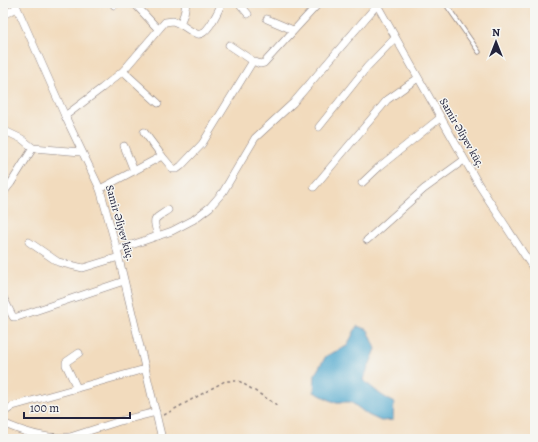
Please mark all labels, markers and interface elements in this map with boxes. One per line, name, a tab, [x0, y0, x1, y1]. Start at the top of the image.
north arrow	[476, 22, 516, 62]
text: N	[492, 25, 500, 40]
street label: Samir Əliyev küç.	[436, 95, 488, 171]
street label: Samir Əliyev küç.	[102, 183, 138, 263]
scale bar	[24, 394, 130, 420]
text: 100 m	[30, 400, 59, 416]

